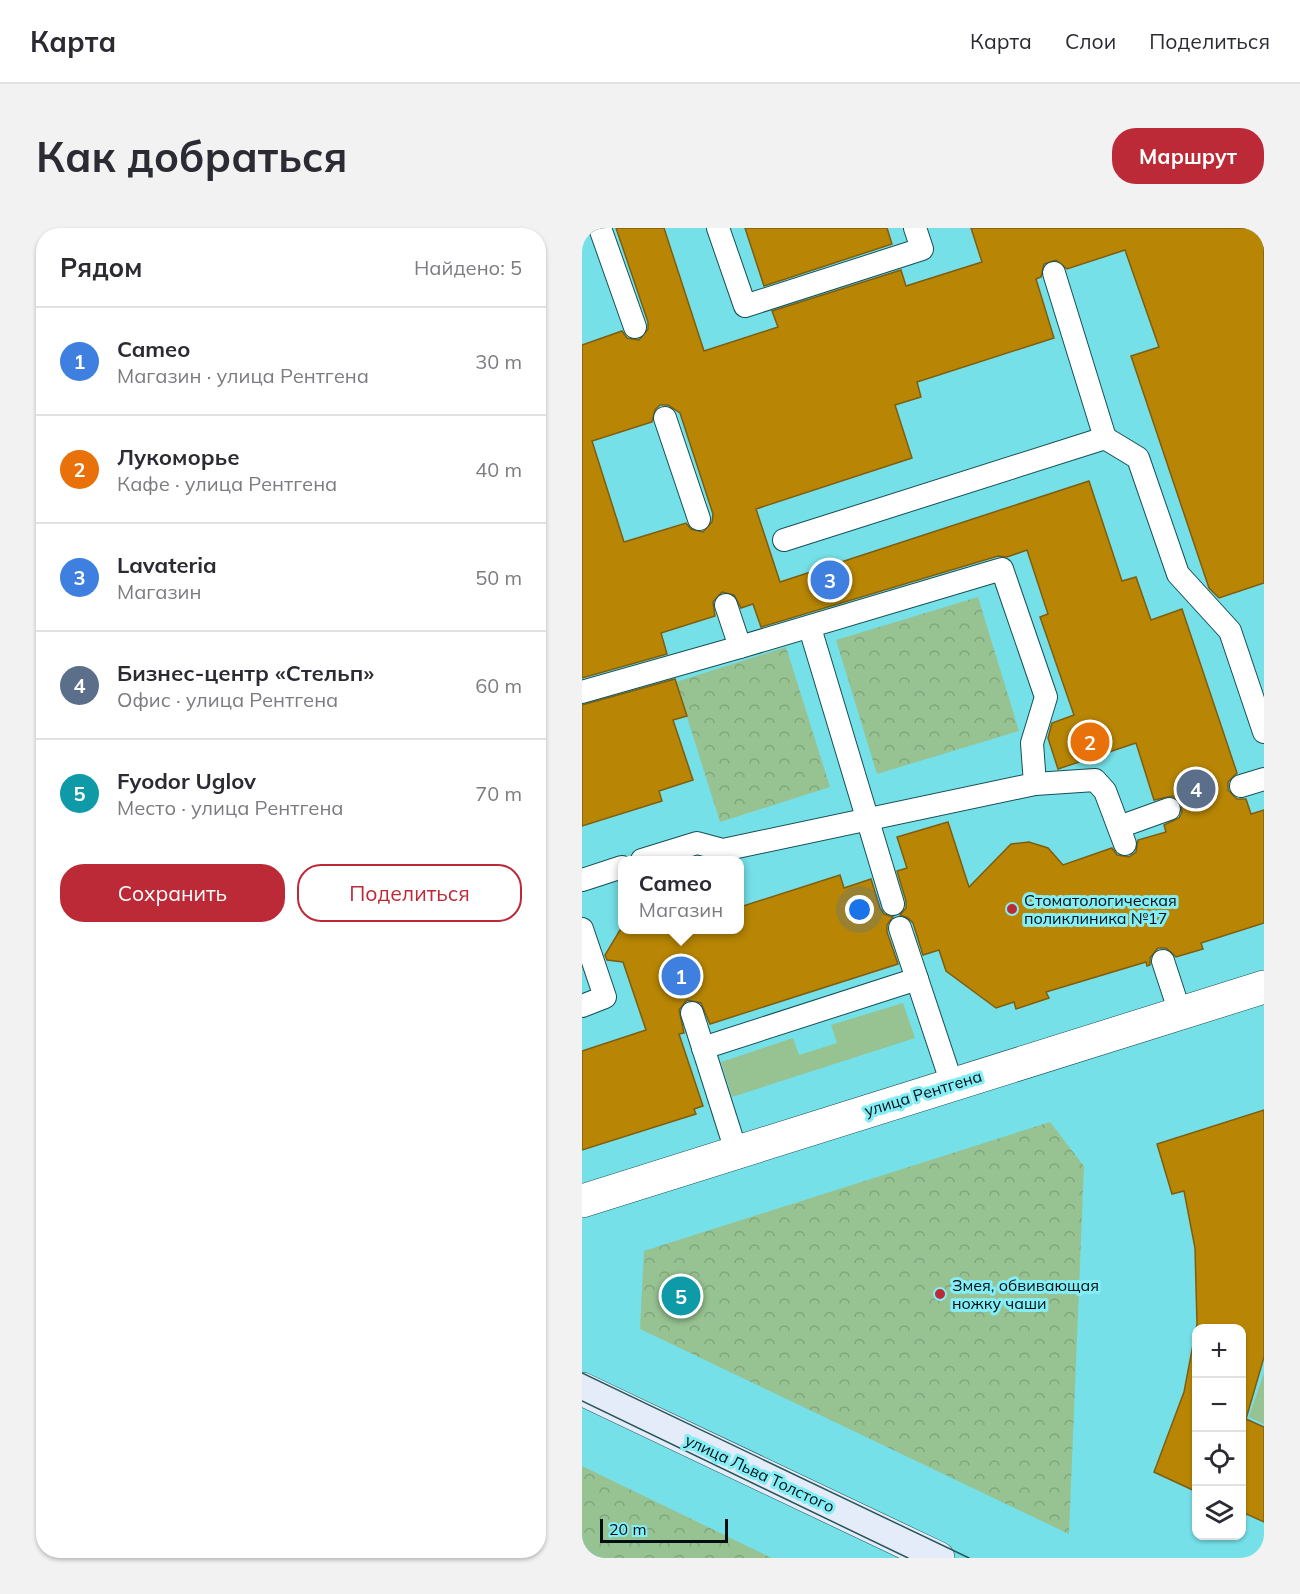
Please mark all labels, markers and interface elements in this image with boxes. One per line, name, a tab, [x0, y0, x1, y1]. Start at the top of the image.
text: Карта	[30, 24, 116, 59]
text: Карта	[970, 28, 1032, 54]
text: Слои	[1065, 28, 1116, 54]
text: Поделиться	[1149, 28, 1270, 54]
button: Маршрут	[1112, 128, 1264, 184]
text: Как добраться	[36, 130, 348, 183]
text: Рядом	[60, 251, 143, 284]
text: Найдено: 5	[414, 255, 522, 280]
text: Cameo	[117, 335, 190, 363]
text: 1	[74, 349, 86, 374]
text: 30 m	[475, 349, 522, 374]
text: Магазин · улица Рентгена	[117, 363, 369, 388]
text: Лукоморье	[117, 443, 240, 471]
text: 2	[74, 457, 86, 482]
text: 40 m	[475, 457, 522, 482]
text: Кафе · улица Рентгена	[117, 471, 337, 496]
text: Lavateria	[117, 551, 217, 579]
pin: 3	[810, 558, 850, 602]
text: 3	[74, 565, 86, 590]
text: 50 m	[475, 565, 522, 590]
text: Магазин	[117, 579, 201, 604]
text: Бизнес-центр «Стельп»	[117, 659, 374, 687]
text: 4	[74, 673, 86, 698]
text: 60 m	[475, 673, 522, 698]
text: Офис · улица Рентгена	[117, 687, 338, 712]
pin: 2	[1070, 720, 1110, 764]
pin: 4	[1176, 766, 1216, 812]
text: Fyodor Uglov	[117, 767, 256, 795]
text: 5	[74, 781, 86, 806]
text: 70 m	[475, 781, 522, 806]
text: Место · улица Рентгена	[117, 795, 344, 820]
popup	[618, 856, 744, 934]
button: Сохранить	[60, 864, 285, 922]
button: Поделиться	[297, 864, 522, 922]
text: Cameo	[639, 869, 712, 897]
place label: Стоматологическая поликлиника №17	[1024, 890, 1177, 928]
your location	[845, 895, 874, 924]
text: Магазин	[639, 897, 723, 922]
marker: Стоматологическая поликлиника №17	[1005, 902, 1019, 916]
pin: 1	[662, 954, 700, 999]
street label: улица Рентгена	[862, 1066, 984, 1120]
pin: 5	[662, 1274, 700, 1318]
place label: Змея, обвивающая ножку чаши	[952, 1275, 1099, 1313]
marker: Змея, обвивающая ножку чаши	[933, 1287, 947, 1301]
map controls	[1192, 1324, 1246, 1540]
button: +	[1192, 1324, 1246, 1378]
button: −	[1192, 1378, 1246, 1432]
street label: улица Льва Толстого	[682, 1430, 838, 1516]
button: locate	[1192, 1432, 1246, 1486]
button: layers	[1192, 1486, 1246, 1540]
scale bar	[600, 1516, 728, 1544]
text: 20 m	[609, 1519, 646, 1539]

